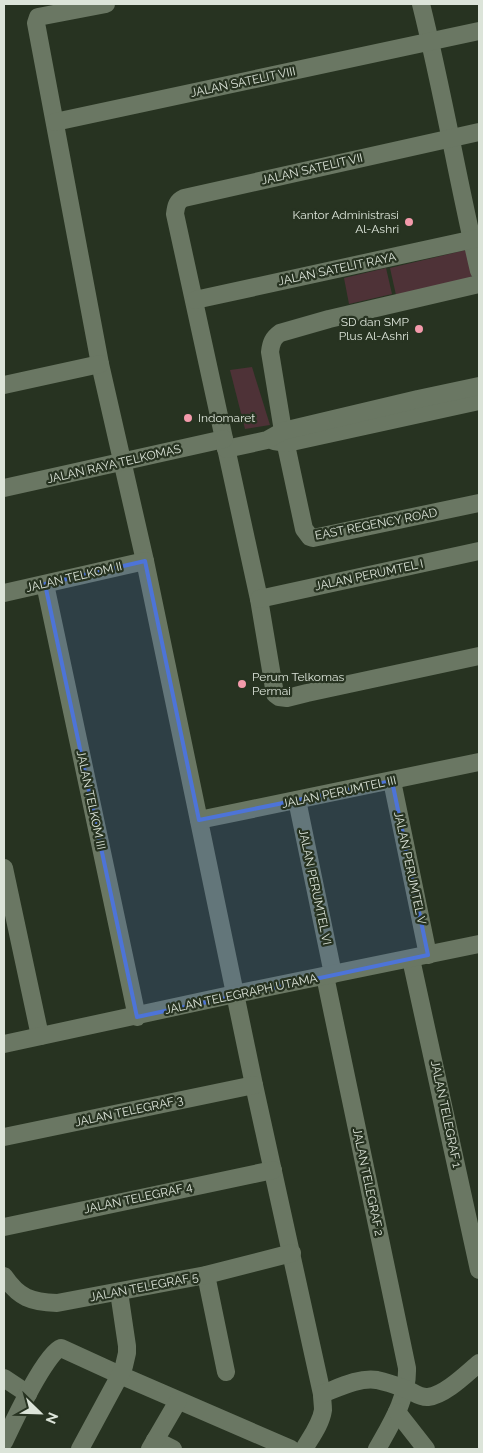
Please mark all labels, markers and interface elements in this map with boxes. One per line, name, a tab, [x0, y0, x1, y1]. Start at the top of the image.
street label: JALAN SATELIT VIII	[189, 64, 297, 100]
street label: JALAN SATELIT VII	[260, 150, 364, 188]
place label: Kantor Administrasi Al-Ashri	[293, 208, 399, 236]
marker: Kantor Administrasi Al-Ashri	[403, 216, 415, 228]
street label: JALAN SATELIT RAYA	[277, 250, 397, 288]
place label: SD dan SMP Plus Al-Ashri	[339, 315, 410, 343]
marker: SD dan SMP Plus Al-Ashri	[413, 323, 425, 335]
place label: Indomaret	[198, 411, 255, 425]
marker: Indomaret	[182, 412, 194, 424]
street label: JALAN RAYA TELKOMAS	[46, 442, 182, 486]
street label: EAST REGENCY ROAD	[314, 505, 439, 543]
street label: JALAN PERUMTEL I	[313, 557, 425, 593]
street label: JALAN TELKOM II	[25, 559, 123, 595]
place label: Perum Telkomas Permai	[252, 670, 344, 698]
marker: Perum Telkomas Permai	[236, 678, 248, 690]
street label: JALAN TELKOM III	[74, 749, 108, 851]
street label: JALAN PERUMTEL III	[281, 773, 397, 811]
street label: JALAN PERUMTEL V	[391, 810, 429, 926]
street label: JALAN PERUMTEL VI	[296, 828, 334, 946]
street label: JALAN TELEGRAPH UTAMA	[163, 971, 319, 1017]
street label: JALAN TELEGRAF 1	[428, 1059, 464, 1169]
street label: JALAN TELEGRAF 3	[74, 1093, 184, 1129]
street label: JALAN TELEGRAF 2	[350, 1127, 386, 1237]
street label: JALAN TELEGRAF 4	[83, 1180, 194, 1216]
street label: JALAN TELEGRAF 5	[88, 1270, 200, 1304]
north arrow	[15, 1388, 65, 1438]
text: N	[43, 1410, 61, 1426]

